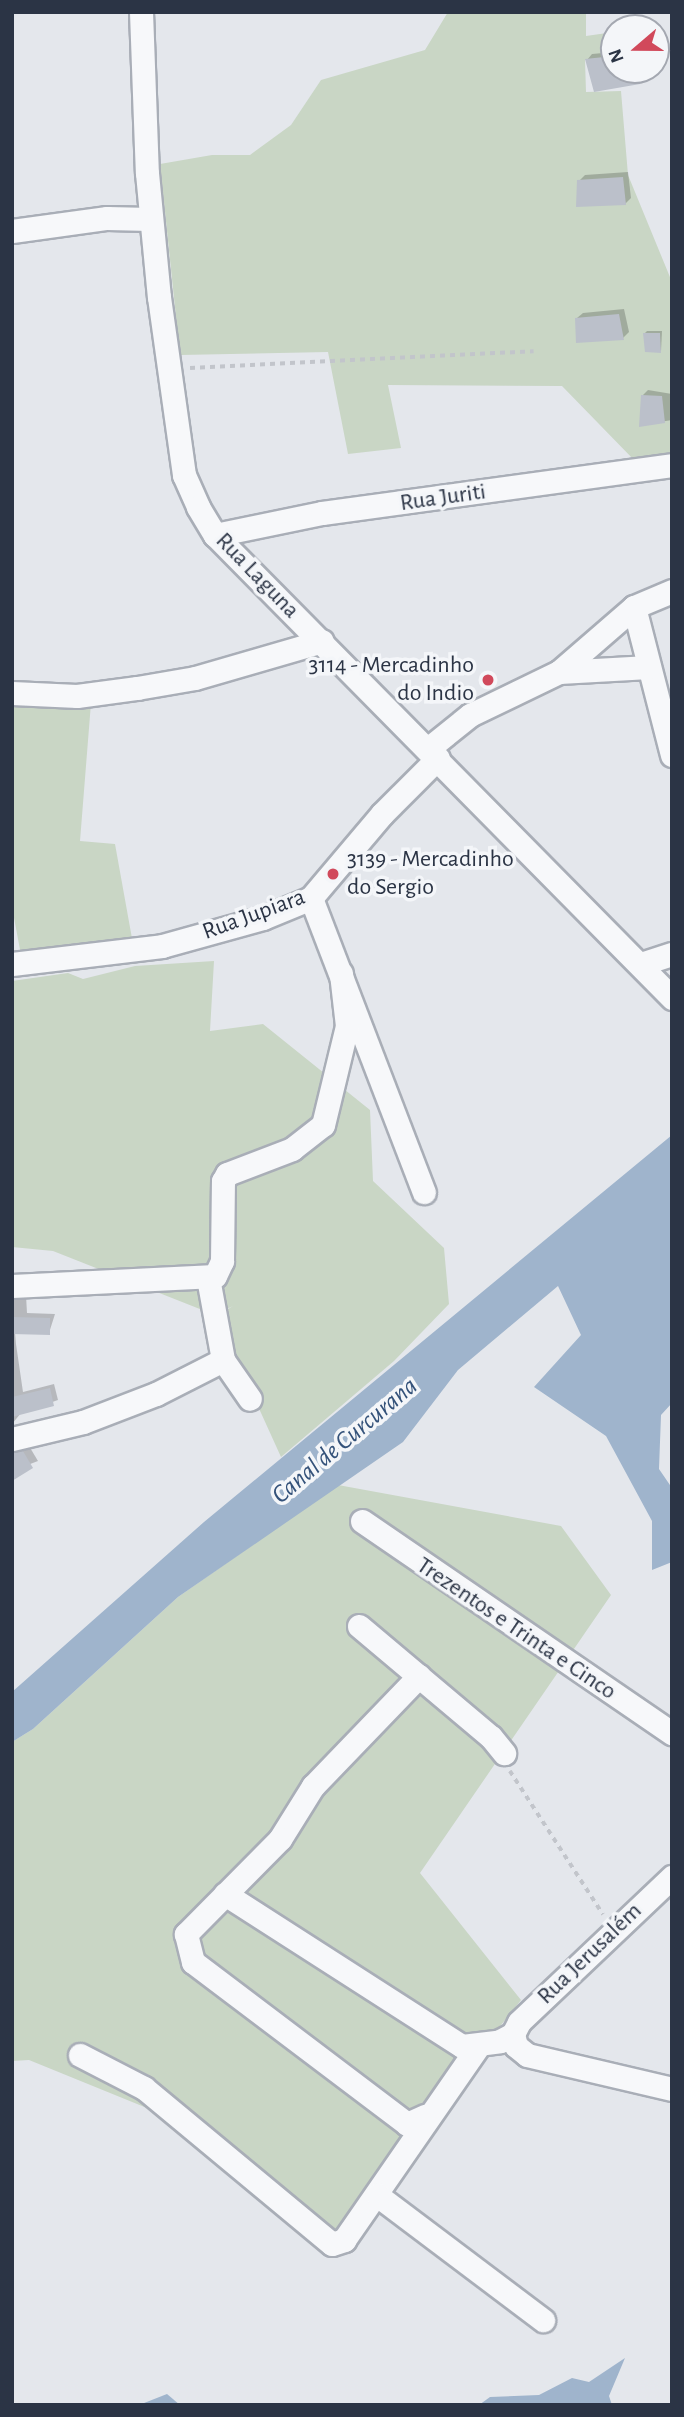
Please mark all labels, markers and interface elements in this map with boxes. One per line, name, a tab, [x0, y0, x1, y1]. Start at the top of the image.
north arrow	[600, 14, 670, 84]
text: N	[605, 46, 628, 65]
street label: Rua Juriti	[398, 478, 488, 518]
street label: Rua Laguna	[209, 527, 305, 625]
place label: 3114 - Mercadinho do Indio	[309, 652, 474, 708]
marker: 3114 - Mercadinho do Indio	[480, 672, 496, 688]
place label: 3139 - Mercadinho do Sergio	[347, 846, 514, 902]
marker: 3139 - Mercadinho do Sergio	[325, 866, 341, 882]
street label: Rua Jupiara	[199, 883, 309, 947]
water label: Canal de Curcurana	[266, 1371, 424, 1511]
street label: Trezentos e Trinta e Cinco	[411, 1551, 621, 1707]
street label: Rua Jerusalém	[532, 1897, 648, 2011]

